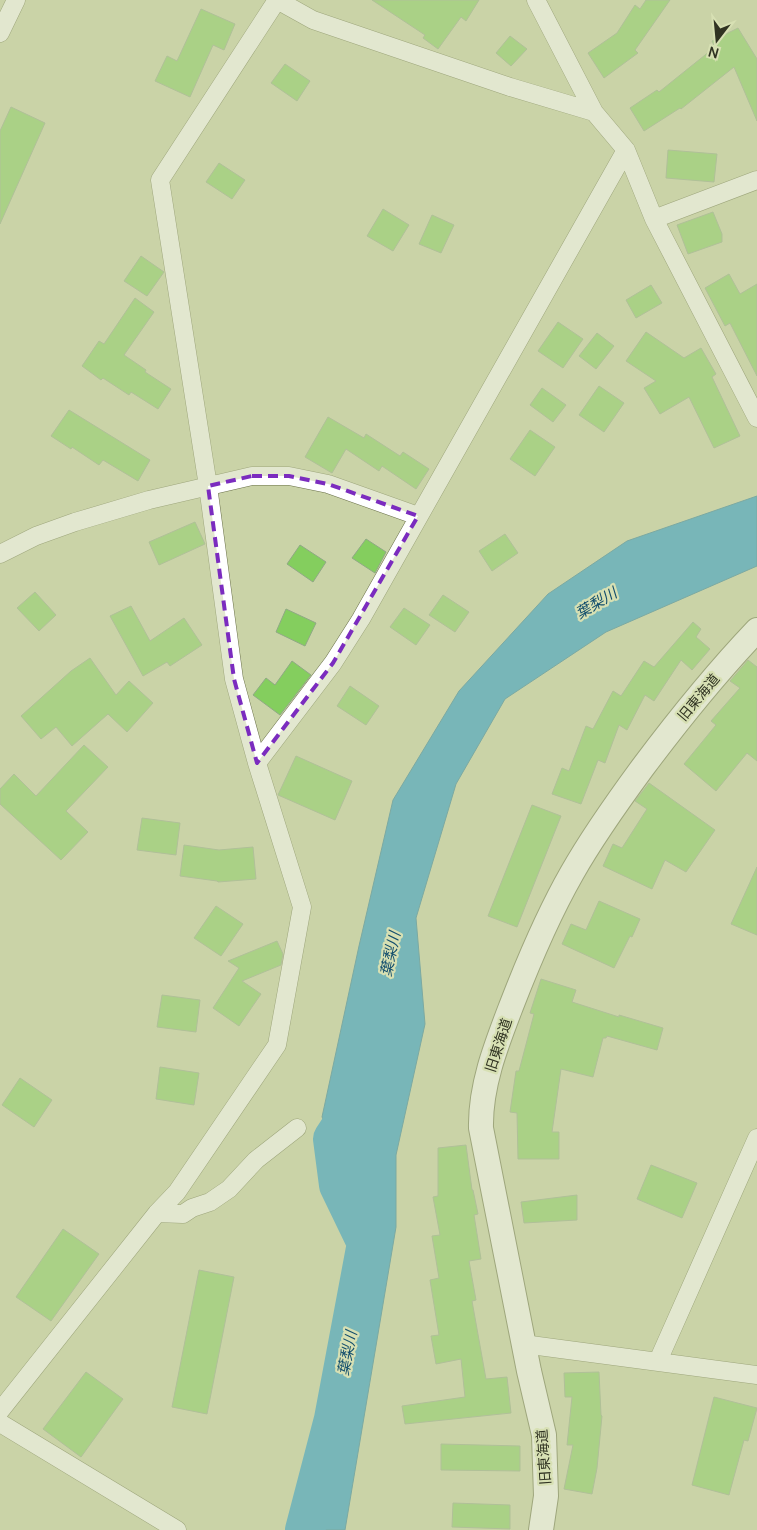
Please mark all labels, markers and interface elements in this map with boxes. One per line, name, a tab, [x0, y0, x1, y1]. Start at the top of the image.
north arrow	[692, 15, 742, 65]
text: N	[706, 42, 721, 63]
water label: 葉梨川	[571, 581, 622, 624]
street label: 旧東海道	[673, 669, 723, 725]
water label: 葉梨川	[375, 928, 405, 978]
street label: 旧東海道	[480, 1015, 516, 1075]
water label: 葉梨川	[332, 1327, 362, 1377]
street label: 旧東海道	[532, 1428, 554, 1486]

